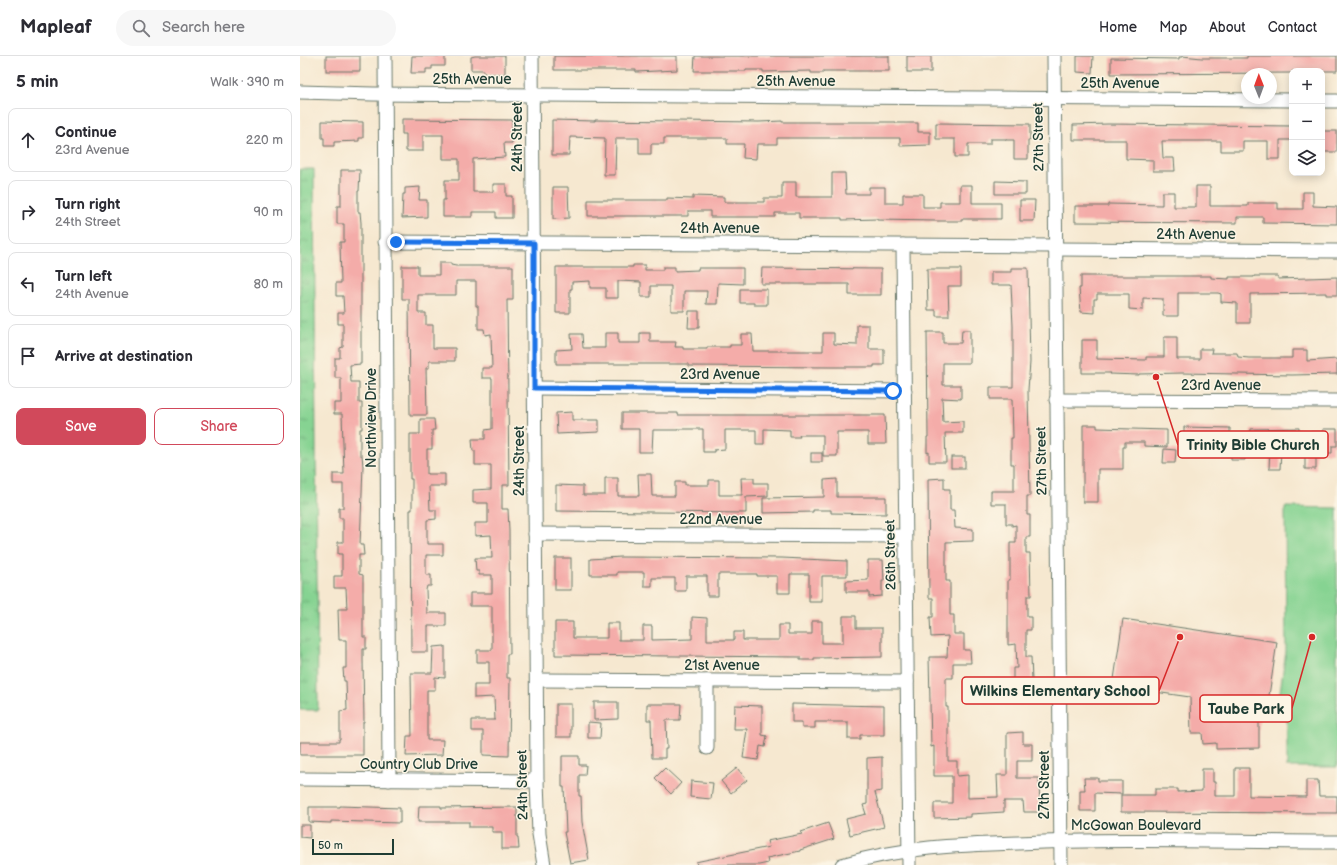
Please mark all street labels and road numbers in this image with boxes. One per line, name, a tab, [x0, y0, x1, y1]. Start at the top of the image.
street label: 25th Avenue	[432, 71, 512, 88]
street label: 25th Avenue	[756, 73, 836, 90]
street label: 25th Avenue	[1080, 75, 1160, 92]
street label: 24th Street	[509, 101, 526, 172]
street label: 27th Street	[1029, 102, 1048, 172]
street label: 24th Avenue	[680, 220, 760, 237]
street label: 24th Avenue	[1156, 226, 1236, 243]
street label: 23rd Avenue	[680, 366, 760, 383]
street label: Northview Drive	[363, 368, 380, 468]
street label: 23rd Avenue	[1181, 377, 1261, 394]
street label: 24th Street	[511, 425, 528, 496]
street label: 27th Street	[1032, 426, 1051, 496]
street label: 22nd Avenue	[679, 511, 763, 528]
street label: 26th Street	[881, 519, 900, 591]
street label: 21st Avenue	[684, 657, 760, 674]
street label: 24th Street	[513, 749, 532, 820]
street label: 27th Street	[1036, 750, 1053, 820]
street label: Country Club Drive	[360, 756, 478, 773]
street label: McGowan Boulevard	[1071, 817, 1201, 834]

